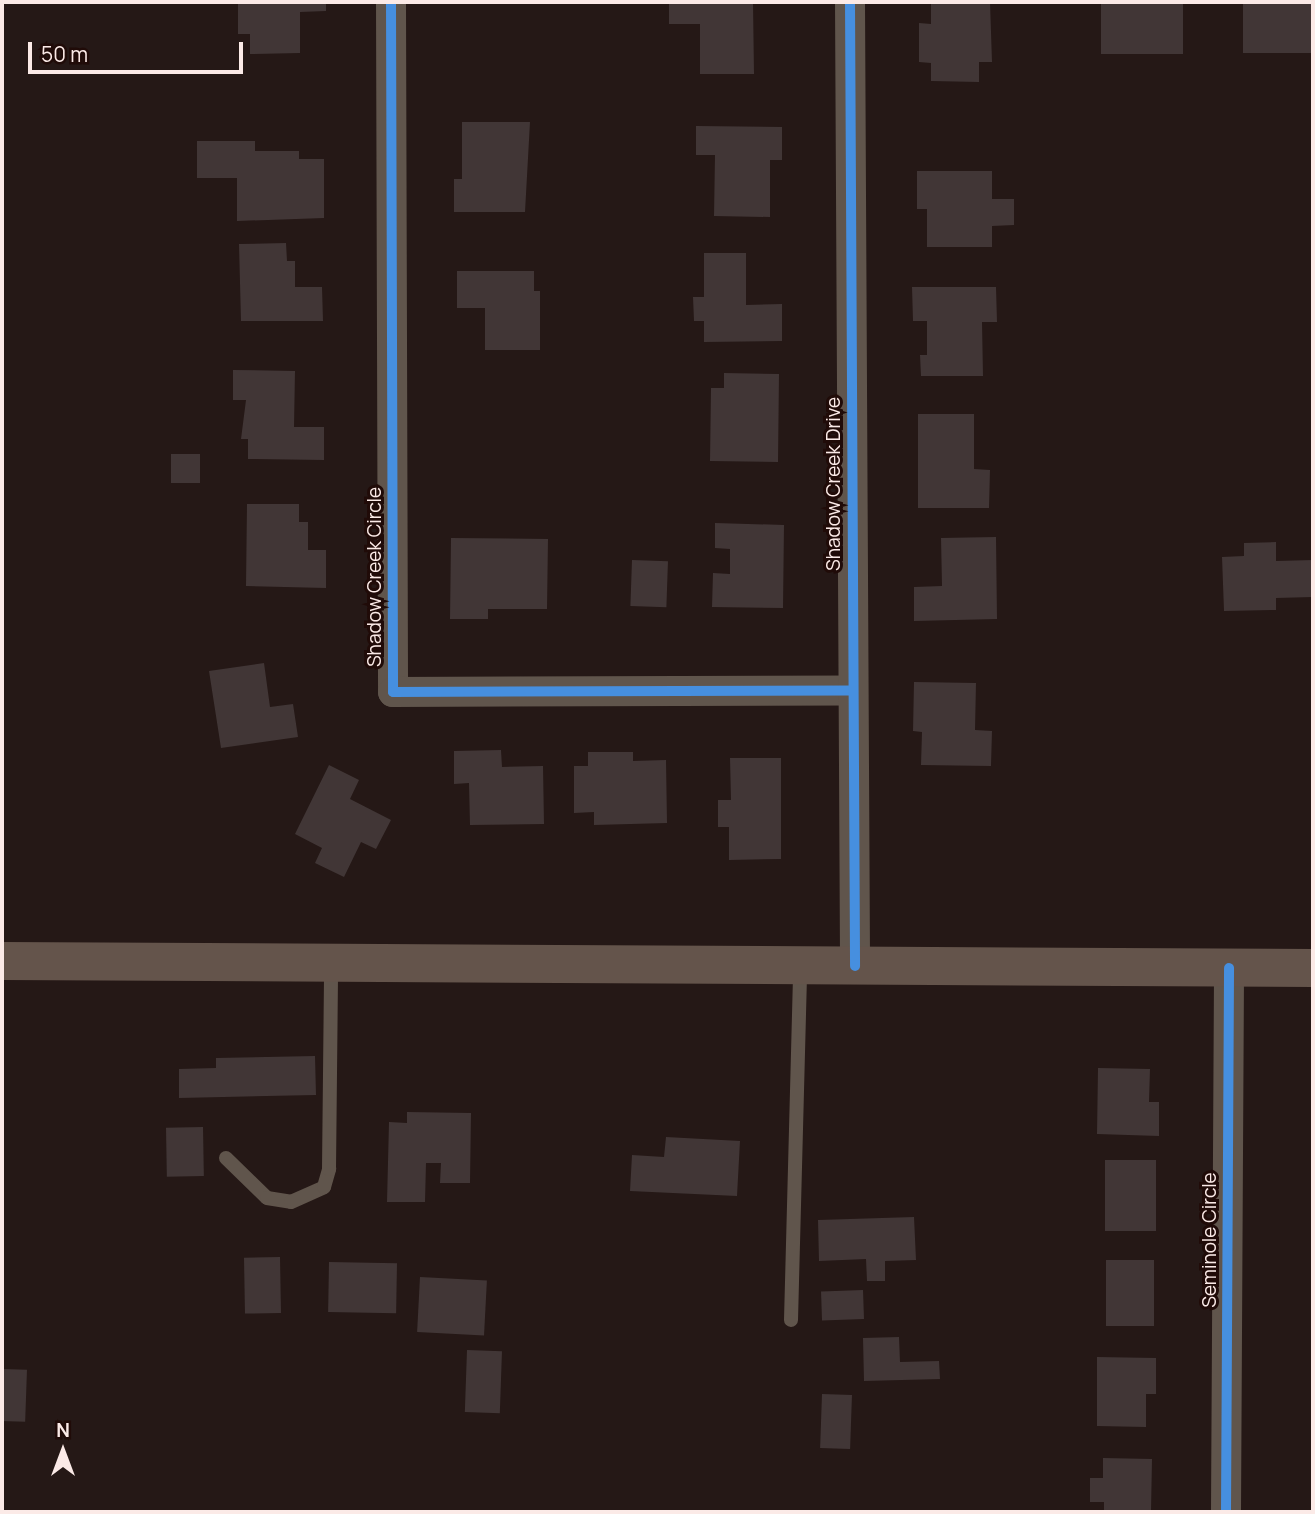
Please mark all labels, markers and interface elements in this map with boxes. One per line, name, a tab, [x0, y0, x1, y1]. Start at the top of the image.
scale bar	[32, 28, 247, 72]
text: 50 m	[41, 40, 88, 68]
street label: Shadow Creek Drive	[823, 397, 845, 571]
street label: Shadow Creek Circle	[364, 487, 386, 667]
street label: Seminole Circle	[1199, 1172, 1221, 1308]
north arrow	[28, 1416, 98, 1486]
text: N	[56, 1417, 70, 1443]

